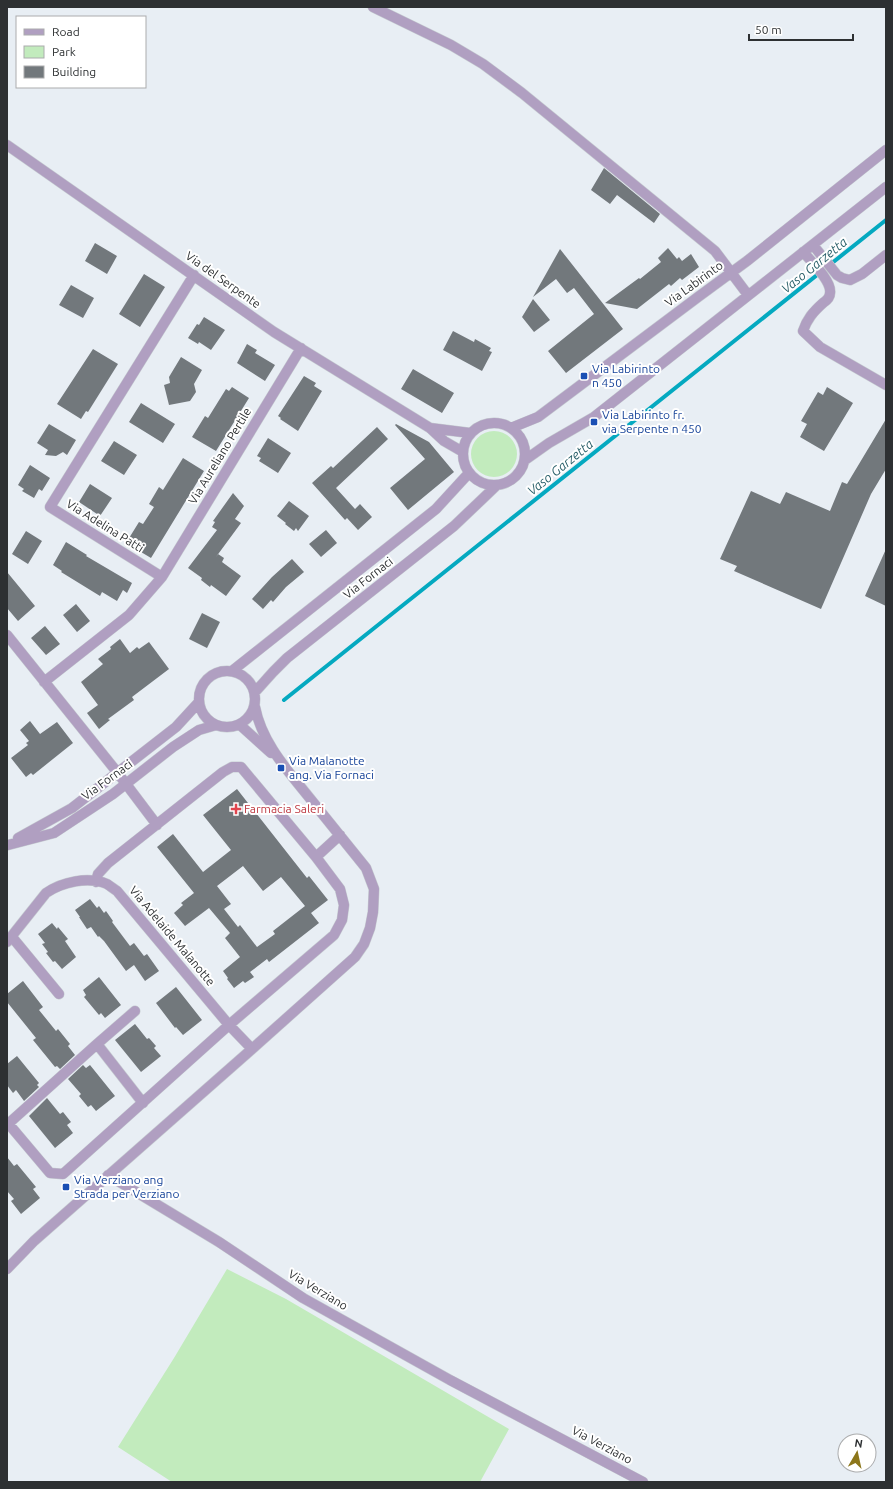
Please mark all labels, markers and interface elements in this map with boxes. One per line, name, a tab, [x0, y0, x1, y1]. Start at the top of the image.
legend	[16, 16, 146, 88]
scale bar	[749, 16, 853, 42]
text: 50 m	[755, 23, 782, 36]
text: Road	[52, 25, 80, 38]
text: Park	[52, 45, 76, 58]
text: Building	[52, 65, 96, 78]
water label: Vaso Garzetta	[778, 234, 850, 296]
street label: Via del Serpente	[183, 249, 263, 310]
street label: Via Labirinto	[662, 258, 725, 309]
place label: Via Labirinto n 450	[592, 362, 660, 389]
marker: Via Labirinto n 450	[579, 371, 589, 381]
street label: Via Aureliano Pertile	[186, 405, 253, 506]
place label: Via Labirinto fr. via Serpente n 450	[602, 408, 702, 435]
marker: Via Labirinto fr. via Serpente n 450	[589, 417, 599, 427]
water label: Vaso Garzetta	[524, 436, 596, 498]
street label: Via Adelina Patti	[64, 497, 146, 555]
street label: Via Fornaci	[340, 554, 395, 601]
place label: Via Malanotte ang. Via Fornaci	[289, 754, 374, 781]
street label: Via Fornaci	[79, 757, 135, 802]
marker: Via Malanotte ang. Via Fornaci	[276, 763, 286, 773]
place label: Farmacia Saleri	[244, 802, 324, 815]
marker: Farmacia Saleri	[231, 804, 241, 814]
street label: Via Adelaide Malanotte	[127, 883, 218, 988]
place label: Via Verziano ang Strada per Verziano	[74, 1173, 179, 1200]
marker: Via Verziano ang Strada per Verziano	[61, 1182, 71, 1192]
street label: Via Verziano	[286, 1267, 350, 1312]
street label: Via Verziano	[570, 1423, 635, 1466]
north arrow	[837, 1433, 877, 1473]
text: N	[854, 1437, 864, 1450]

